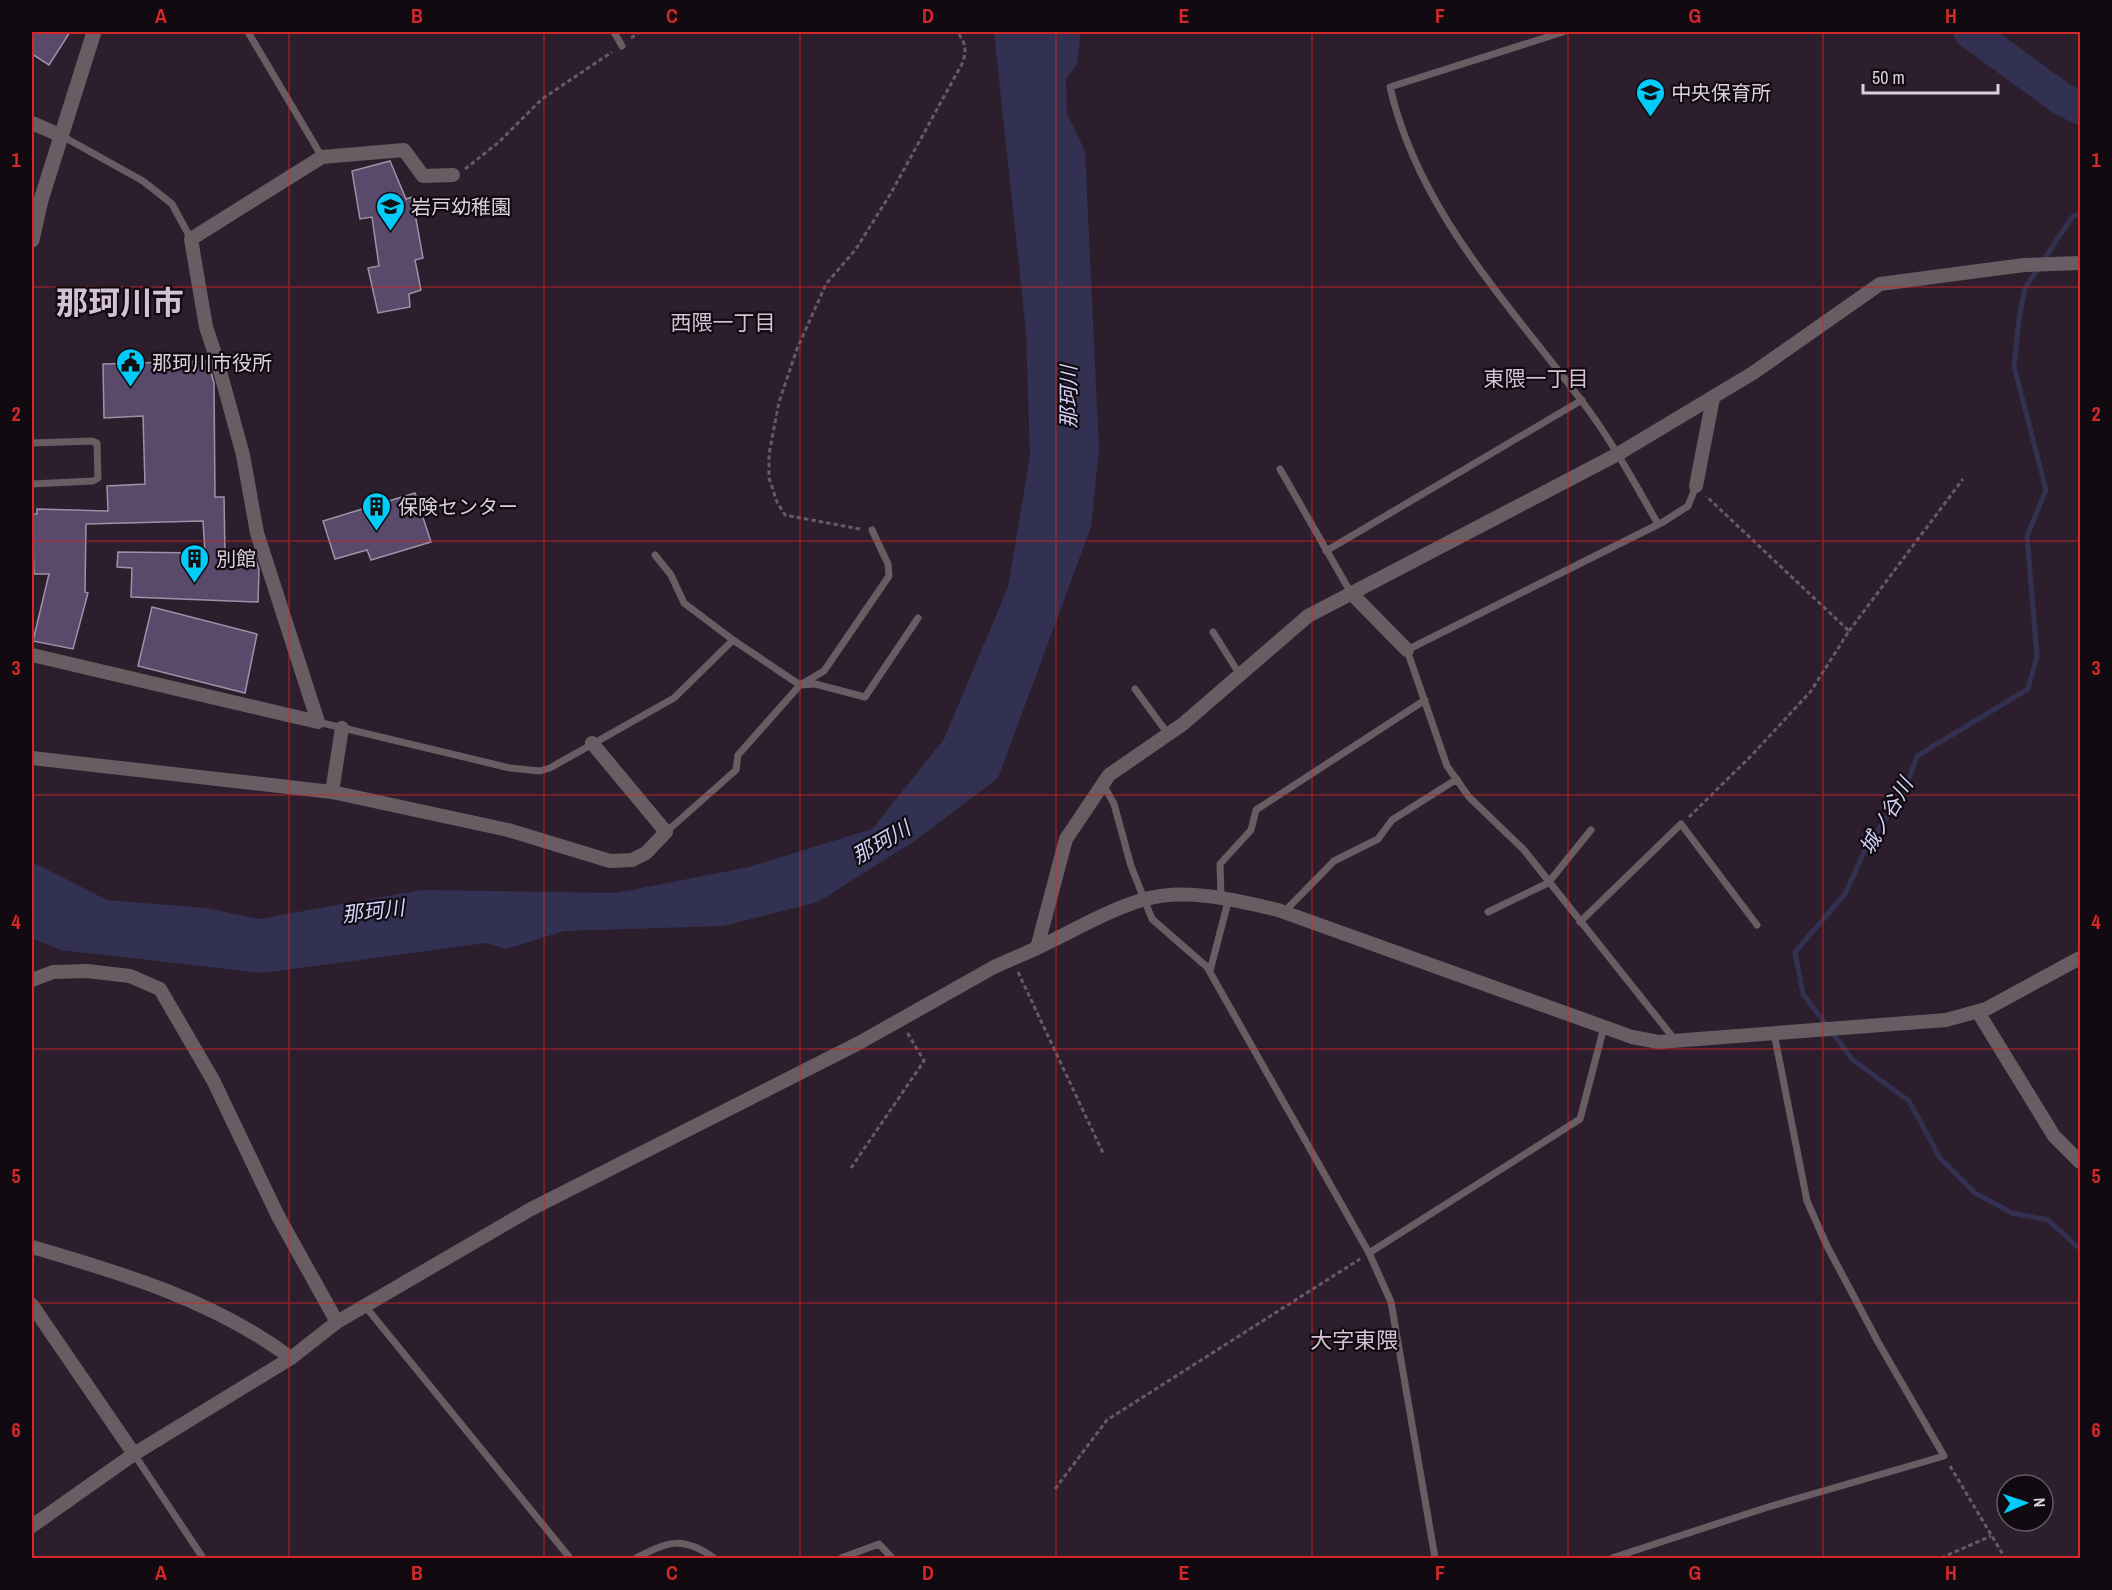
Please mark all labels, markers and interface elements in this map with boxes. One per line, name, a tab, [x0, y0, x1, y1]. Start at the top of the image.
text: A	[155, 2, 167, 29]
text: B	[411, 2, 423, 29]
text: C	[666, 2, 678, 29]
text: D	[922, 2, 934, 29]
text: E	[1179, 2, 1190, 29]
text: F	[1435, 2, 1445, 29]
text: G	[1689, 2, 1701, 29]
text: H	[1945, 2, 1957, 29]
scale bar	[1863, 57, 1998, 95]
text: 50 m	[1872, 65, 1905, 90]
school or university icon: 中央保育所	[1634, 76, 1666, 118]
place label: 中央保育所	[1671, 79, 1771, 106]
text: 1	[11, 146, 21, 173]
text: 1	[2091, 146, 2101, 173]
school or university icon: 岩戸幼稚園	[374, 190, 406, 232]
place label: 岩戸幼稚園	[411, 193, 511, 220]
district label: 那珂川市	[56, 281, 184, 324]
district label: 西隈一丁目	[671, 308, 776, 337]
public building icon: 那珂川市役所	[115, 346, 147, 388]
place label: 那珂川市役所	[152, 349, 272, 376]
water label: 那珂川	[1054, 364, 1083, 429]
district label: 東隈一丁目	[1484, 364, 1589, 393]
text: 2	[11, 400, 21, 427]
text: 2	[2091, 400, 2101, 427]
building icon: 保険センター	[361, 490, 393, 532]
place label: 保険センター	[398, 493, 518, 520]
building icon: 別館	[179, 542, 211, 584]
place label: 別館	[216, 545, 256, 572]
text: 3	[11, 654, 21, 681]
text: 3	[2091, 654, 2101, 681]
water label: 城ノ谷川	[1852, 771, 1921, 860]
water label: 那珂川	[846, 813, 917, 870]
water label: 那珂川	[340, 893, 408, 929]
text: 4	[11, 908, 21, 935]
text: 4	[2091, 908, 2101, 935]
text: 5	[11, 1162, 21, 1189]
text: 5	[2091, 1162, 2101, 1189]
district label: 大字東隈	[1310, 1325, 1398, 1355]
text: 6	[11, 1416, 21, 1443]
text: 6	[2091, 1416, 2101, 1443]
north arrow	[1995, 1473, 2055, 1533]
text: N	[2029, 1497, 2051, 1508]
text: A	[155, 1559, 167, 1586]
text: B	[411, 1559, 423, 1586]
text: C	[666, 1559, 678, 1586]
text: D	[922, 1559, 934, 1586]
text: E	[1179, 1559, 1190, 1586]
text: F	[1435, 1559, 1445, 1586]
text: G	[1689, 1559, 1701, 1586]
text: H	[1945, 1559, 1957, 1586]

